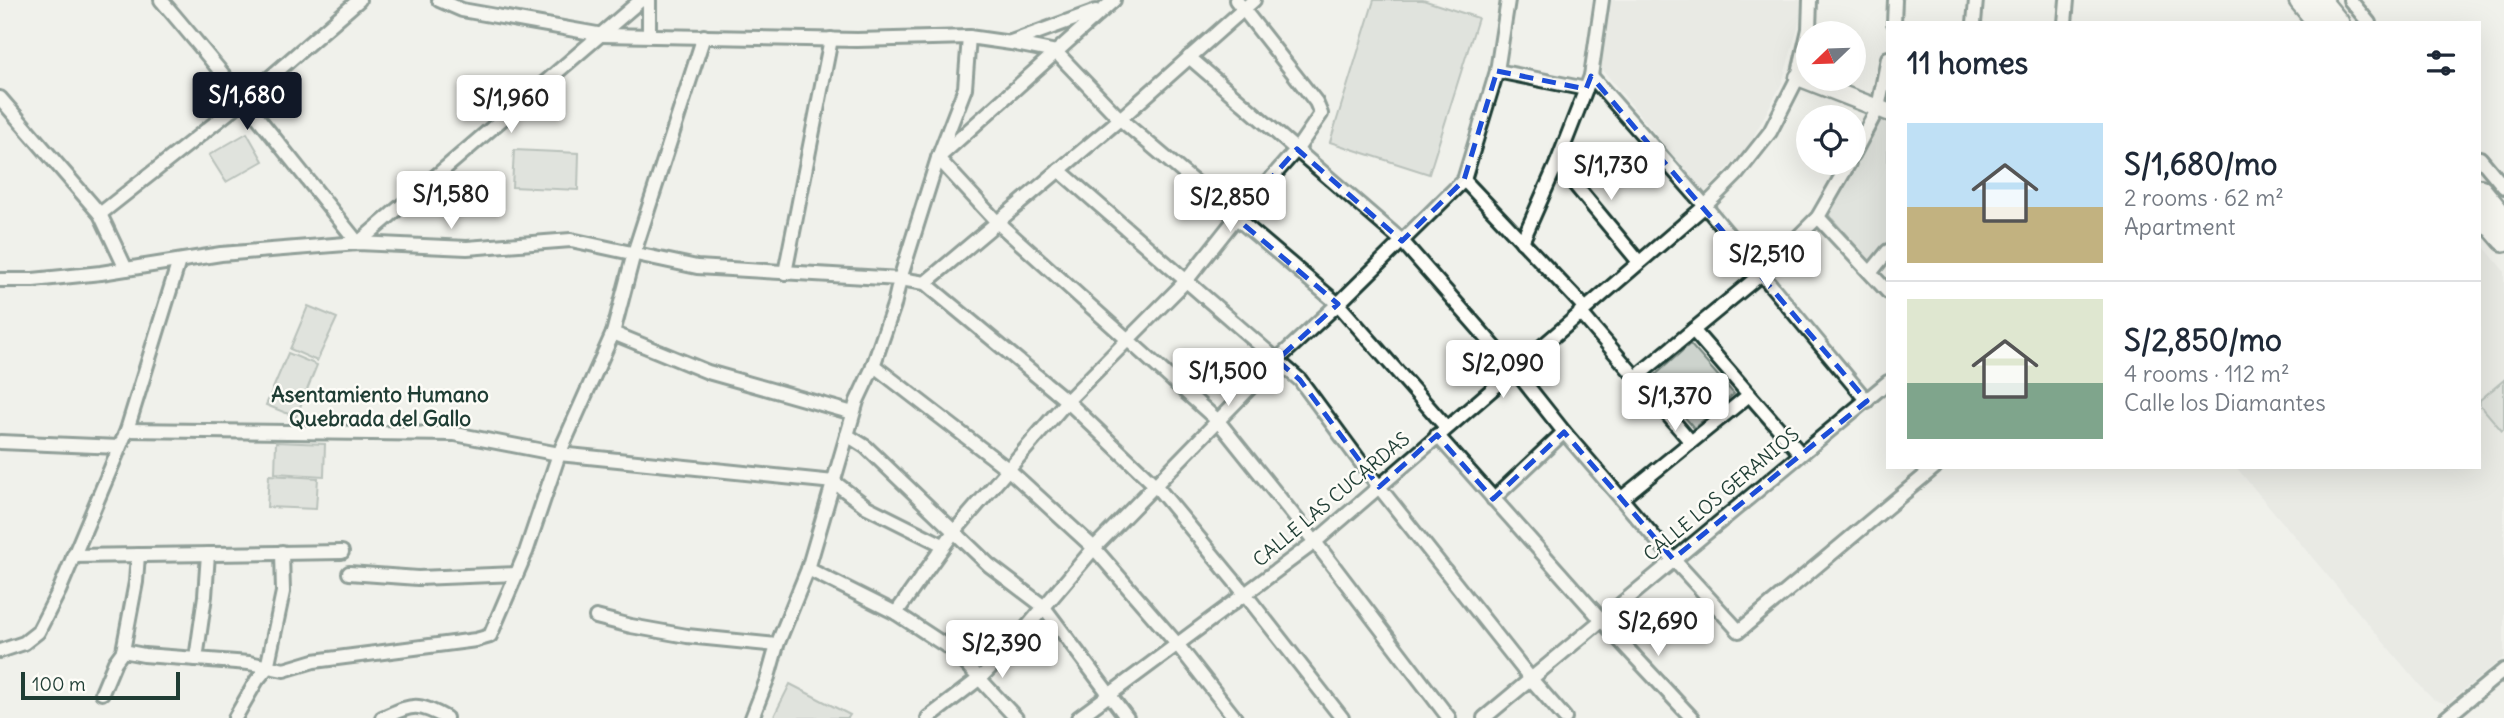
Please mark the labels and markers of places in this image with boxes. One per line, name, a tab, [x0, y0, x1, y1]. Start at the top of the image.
pin: S/1,680	[182, 72, 312, 132]
pin: S/1,960	[446, 76, 576, 135]
pin: S/1,730	[1546, 142, 1676, 202]
pin: S/1,580	[386, 172, 516, 231]
pin: S/2,850	[1165, 174, 1295, 234]
pin: S/2,510	[1702, 232, 1832, 291]
pin: S/2,090	[1438, 340, 1568, 400]
pin: S/1,500	[1163, 348, 1293, 408]
pin: S/1,370	[1610, 374, 1740, 433]
pin: S/2,690	[1593, 598, 1723, 658]
pin: S/2,390	[937, 620, 1067, 680]

